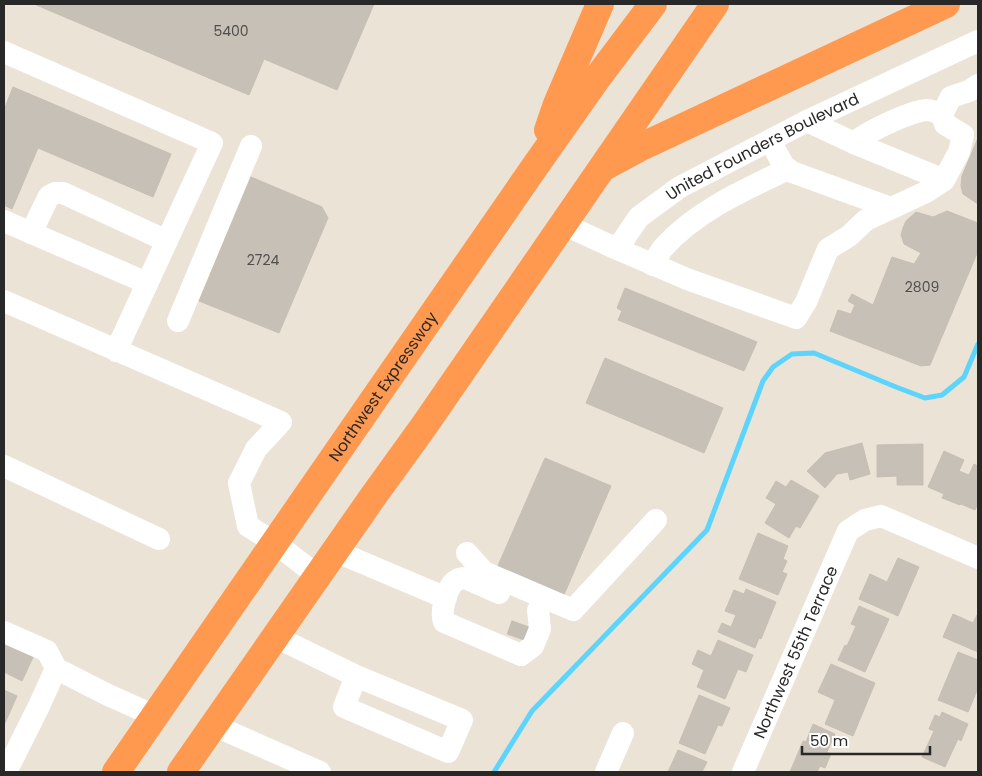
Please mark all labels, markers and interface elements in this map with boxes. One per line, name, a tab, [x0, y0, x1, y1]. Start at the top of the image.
house number: 5400	[213, 21, 249, 41]
street label: United Founders Boulevard	[661, 87, 863, 205]
house number: 2724	[247, 250, 279, 270]
house number: 2809	[905, 277, 939, 297]
street label: Northwest Expressway	[323, 307, 443, 466]
street label: Northwest 55th Terrace	[748, 562, 843, 742]
scale bar	[802, 724, 930, 756]
text: 50 m	[810, 730, 848, 751]

